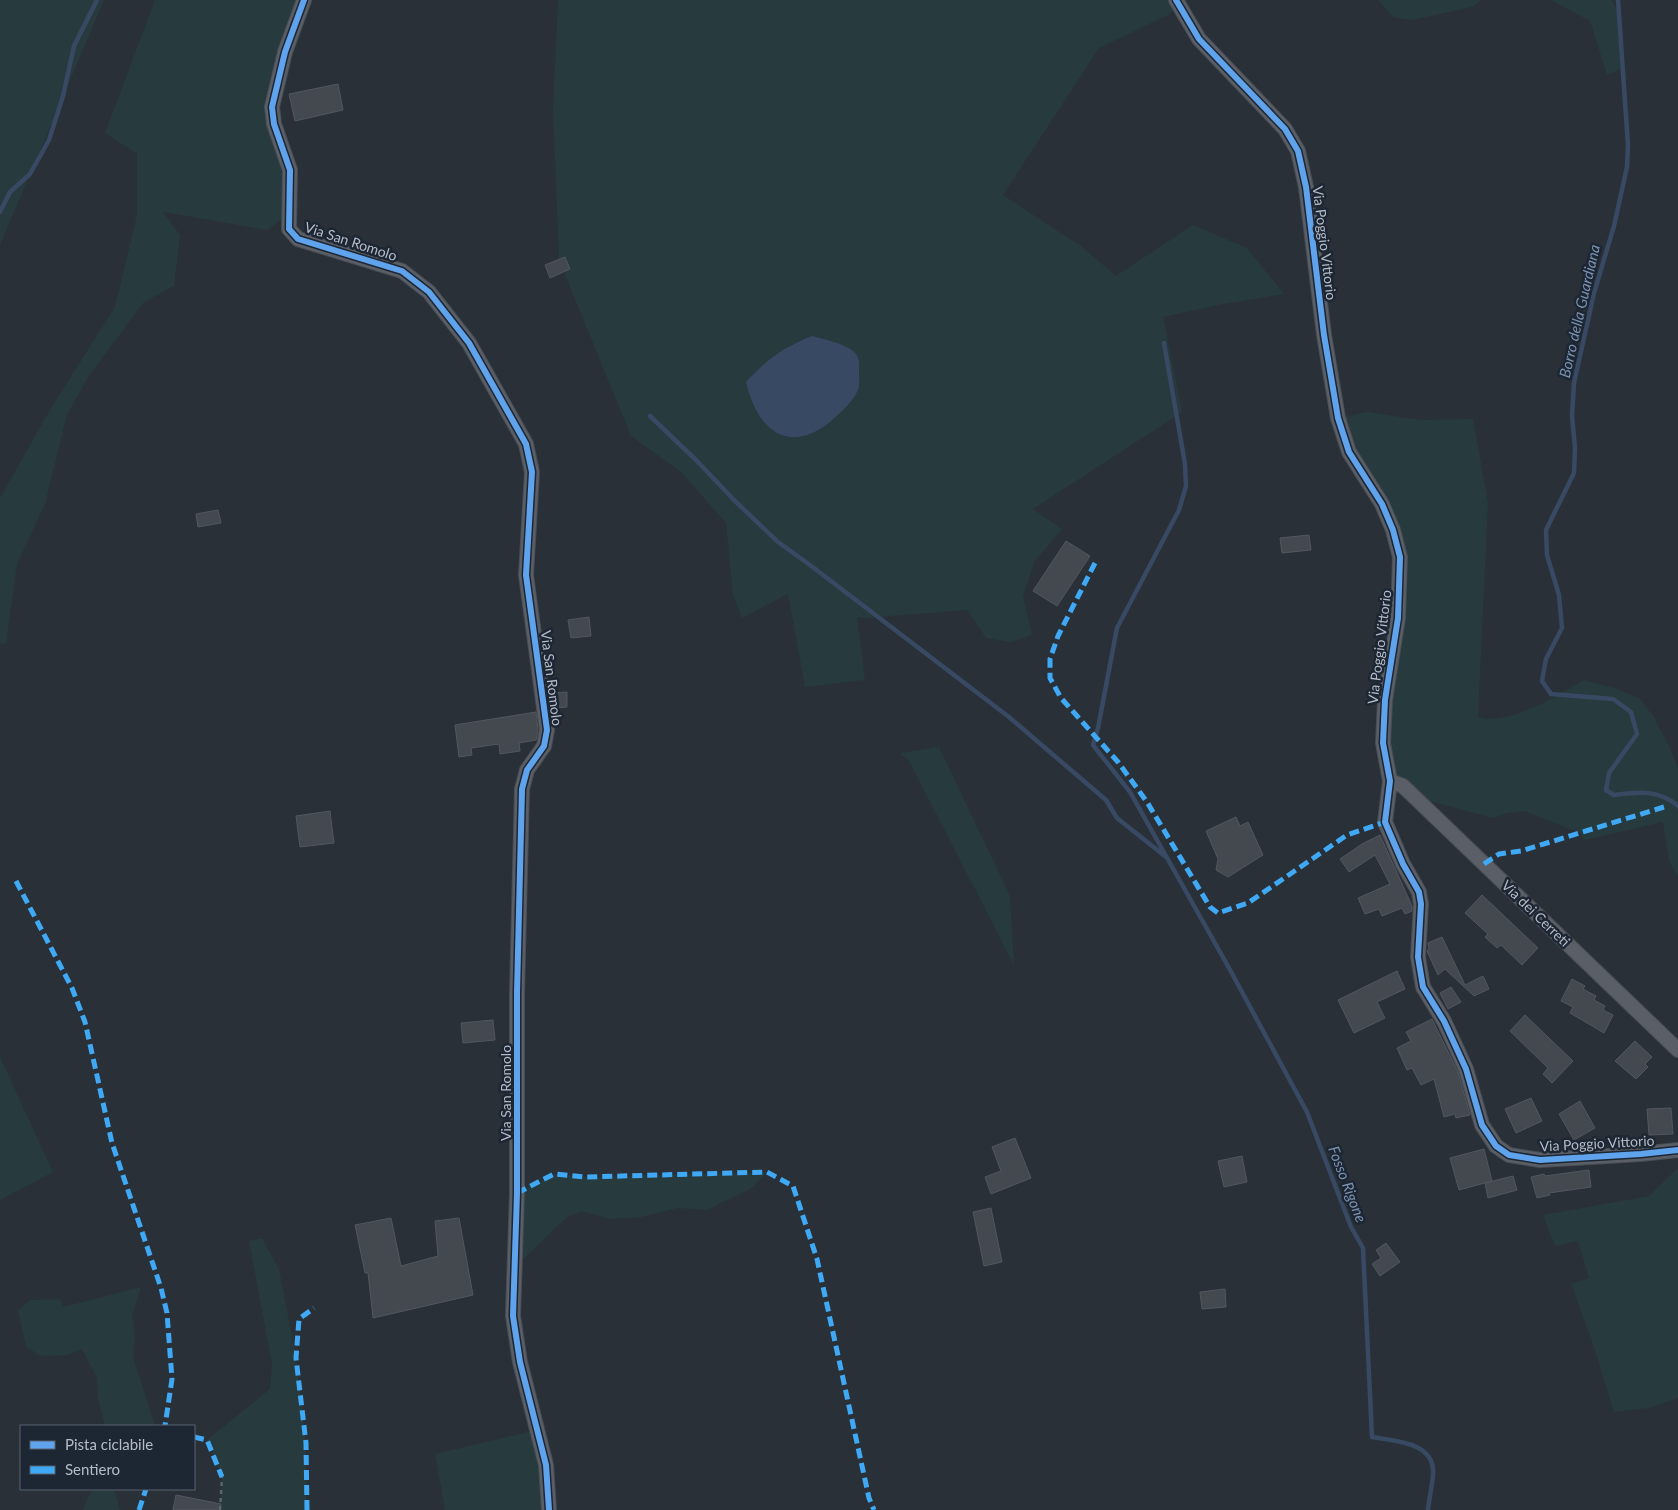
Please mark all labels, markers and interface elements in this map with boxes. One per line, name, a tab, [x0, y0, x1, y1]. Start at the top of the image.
street label: Via Poggio Vittorio	[1310, 185, 1340, 301]
street label: Via San Romolo	[303, 218, 399, 264]
water label: Borro della Guardiana	[1555, 242, 1603, 379]
street label: Via Poggio Vittorio	[1364, 589, 1394, 705]
street label: Via San Romolo	[538, 629, 566, 727]
street label: Via dei Cerreti	[1498, 876, 1574, 950]
street label: Via San Romolo	[497, 1045, 514, 1141]
street label: Via Poggio Vittorio	[1539, 1132, 1655, 1154]
water label: Fosso Rigone	[1325, 1143, 1371, 1225]
legend	[20, 1425, 195, 1490]
text: Pista ciclabile	[65, 1435, 153, 1453]
text: Sentiero	[65, 1460, 120, 1478]

